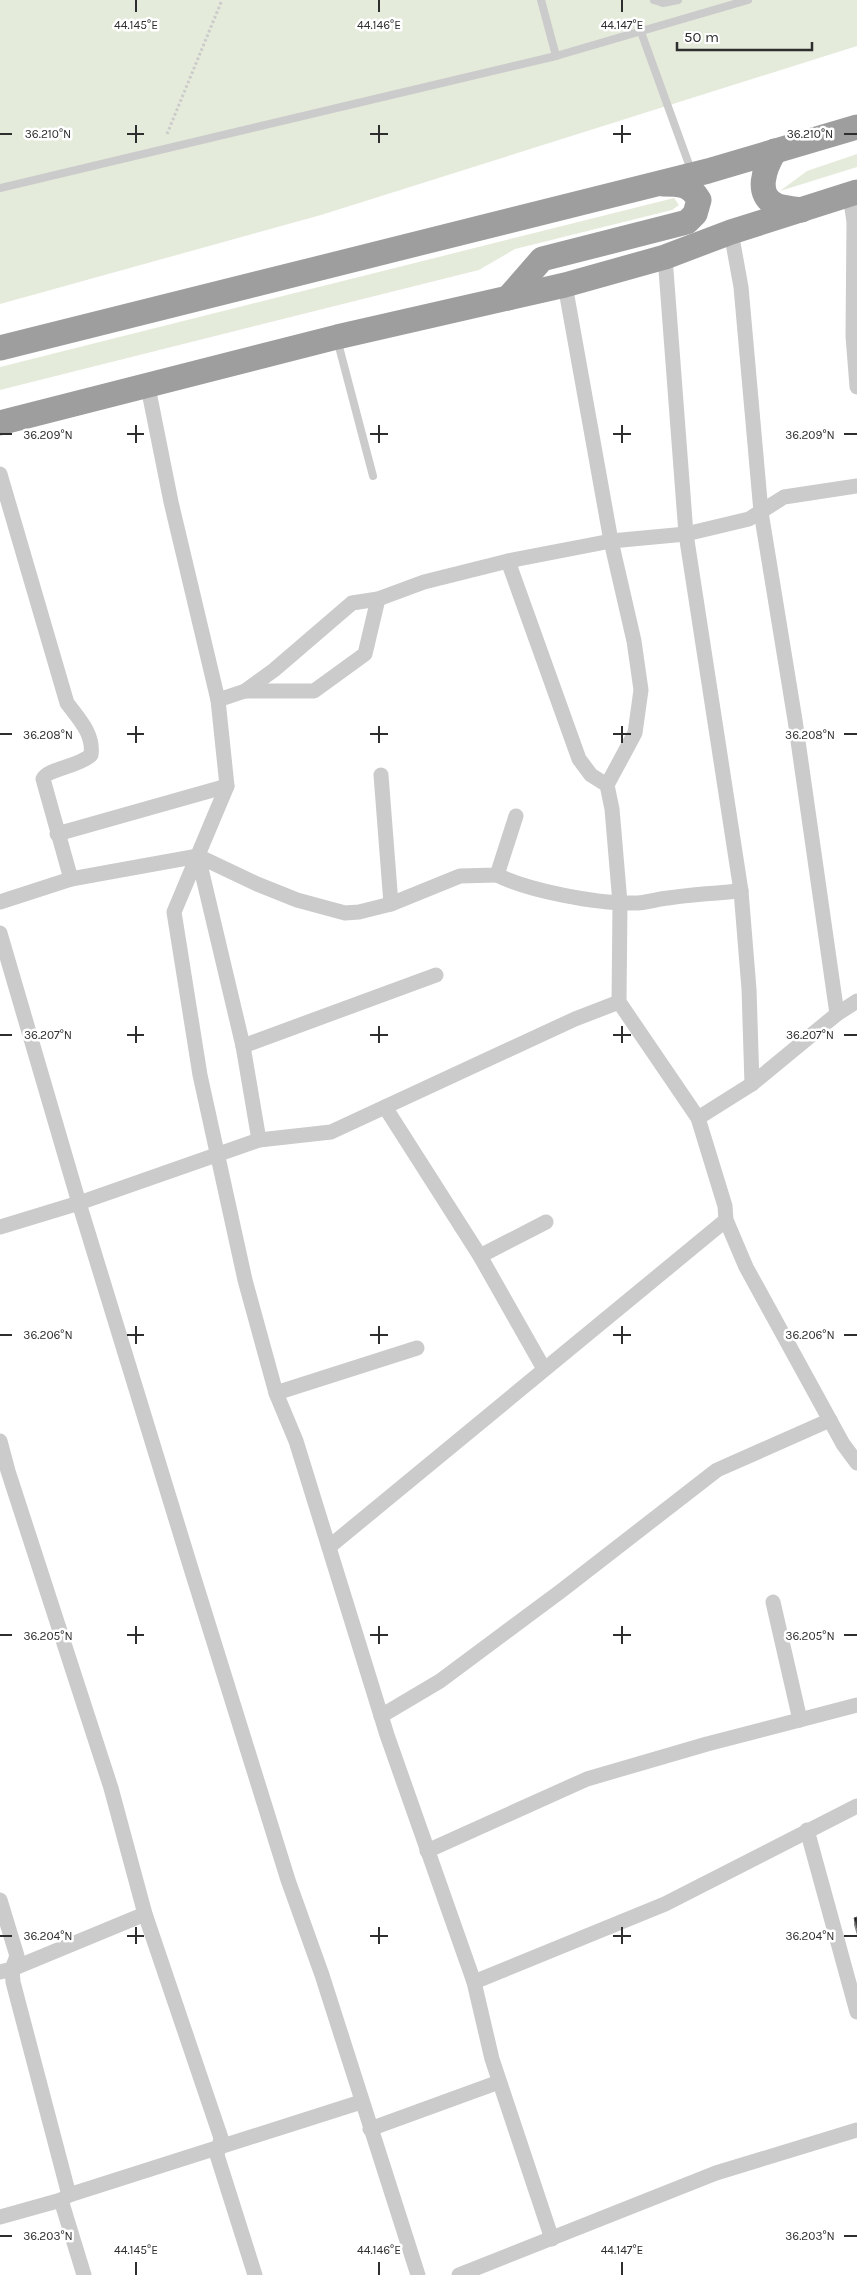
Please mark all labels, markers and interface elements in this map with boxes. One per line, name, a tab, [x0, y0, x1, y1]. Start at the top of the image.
text: 44.145°E	[114, 18, 158, 32]
text: 44.146°E	[357, 18, 401, 32]
text: 44.147°E	[601, 18, 643, 32]
scale bar	[677, 20, 812, 52]
text: 50 m	[684, 28, 719, 46]
text: 36.210°N	[25, 127, 71, 141]
text: 36.210°N	[787, 127, 833, 141]
text: 36.209°N	[23, 428, 73, 442]
text: 36.209°N	[785, 428, 835, 442]
text: 36.208°N	[23, 728, 73, 742]
text: 36.208°N	[785, 728, 835, 742]
text: 36.207°N	[24, 1028, 72, 1042]
text: 36.207°N	[786, 1028, 834, 1042]
text: 36.206°N	[23, 1328, 73, 1342]
text: 36.206°N	[785, 1328, 835, 1342]
text: 36.205°N	[23, 1629, 73, 1643]
text: 36.205°N	[785, 1629, 835, 1643]
text: 36.204°N	[23, 1929, 73, 1943]
text: 36.204°N	[785, 1929, 835, 1943]
text: 36.203°N	[23, 2229, 73, 2243]
text: 36.203°N	[785, 2229, 835, 2243]
text: 44.145°E	[114, 2243, 158, 2257]
text: 44.146°E	[357, 2243, 401, 2257]
text: 44.147°E	[601, 2243, 643, 2257]

